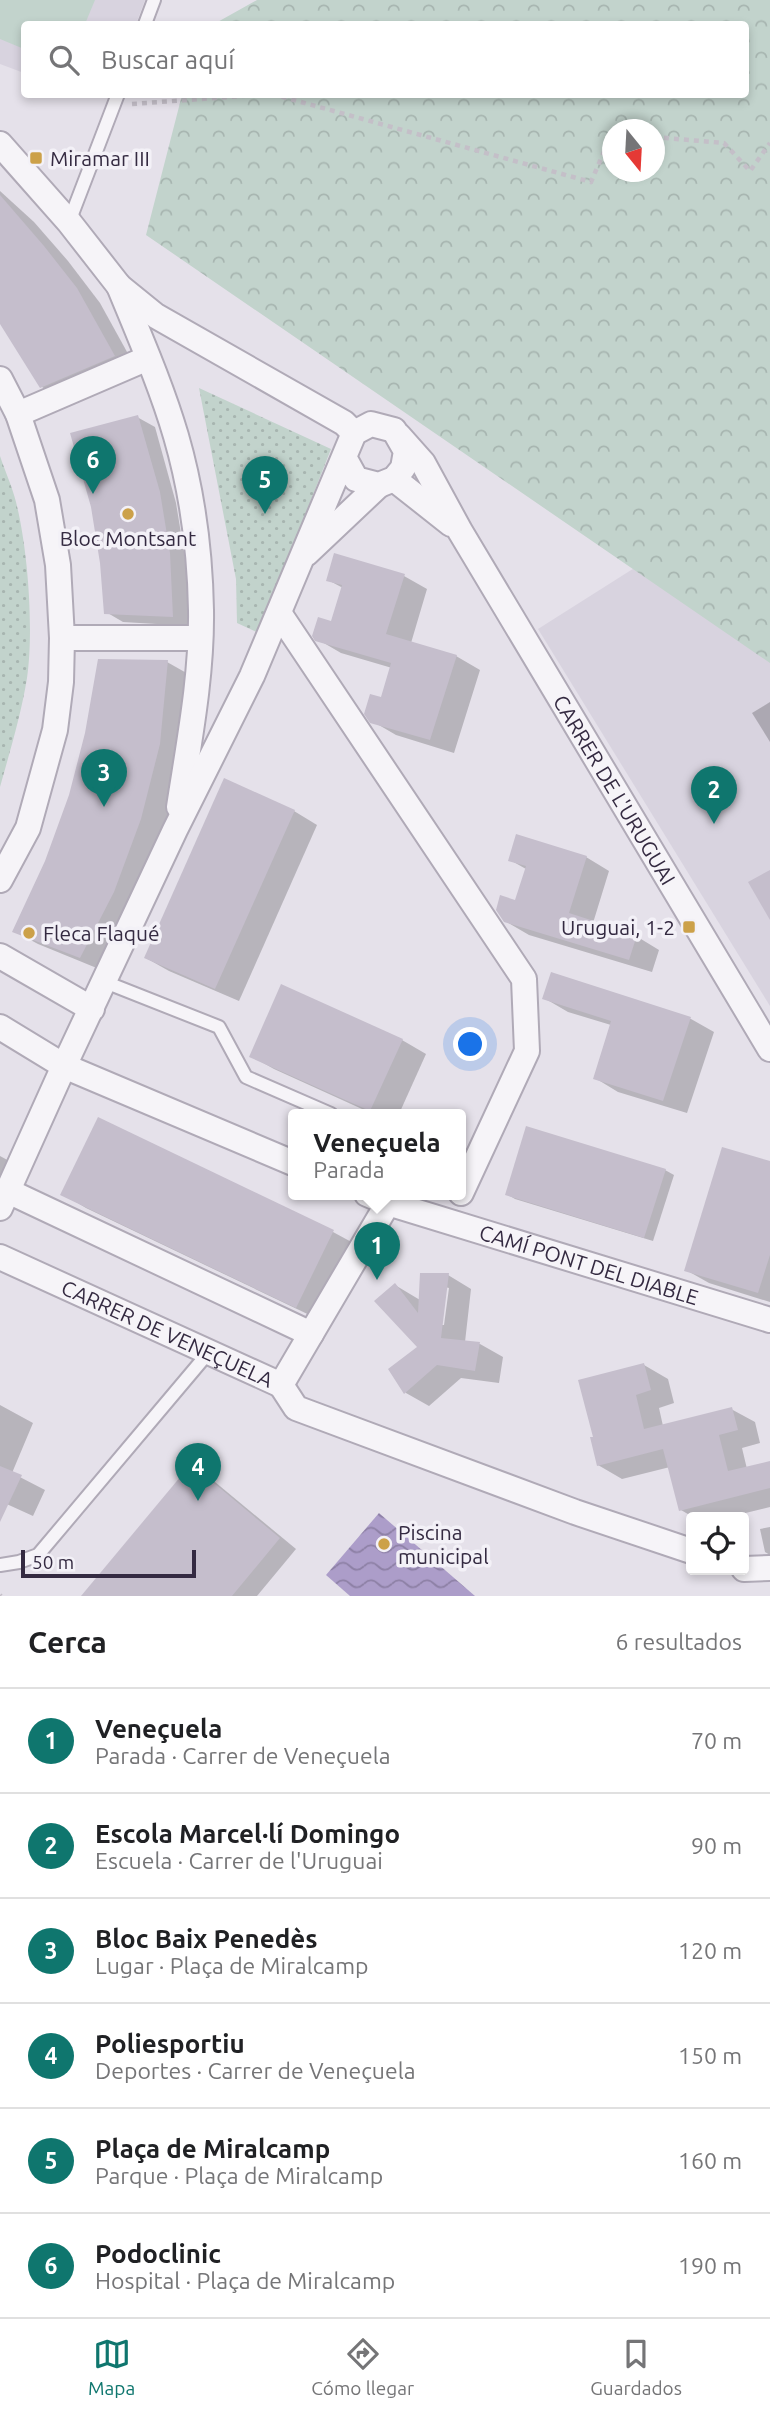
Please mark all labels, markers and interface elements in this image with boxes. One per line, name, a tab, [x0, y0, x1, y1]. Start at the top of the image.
search box	[21, 21, 749, 98]
icon: search	[45, 41, 83, 79]
text: Buscar aquí	[101, 45, 235, 74]
north arrow	[602, 119, 665, 182]
place label: Miramar III	[50, 146, 150, 170]
marker: Miramar III	[28, 150, 44, 166]
pin: 6	[70, 436, 116, 494]
pin: 5	[242, 456, 288, 514]
marker: Bloc Montsant	[120, 506, 136, 522]
place label: Bloc Montsant	[60, 526, 196, 550]
street label: CARRER DE L'URUGUAI	[549, 690, 681, 889]
pin: 3	[81, 749, 127, 807]
pin: 2	[691, 766, 737, 824]
place label: Uruguai, 1-2	[561, 915, 675, 939]
marker: Uruguai, 1-2	[681, 919, 697, 935]
place label: Fleca Flaqué	[43, 921, 160, 945]
marker: Fleca Flaqué	[21, 925, 37, 941]
your location	[453, 1027, 487, 1061]
popup	[288, 1109, 466, 1200]
text: Veneçuela	[313, 1128, 441, 1157]
text: Parada	[313, 1157, 385, 1182]
street label: CAMÍ PONT DEL DIABLE	[477, 1220, 701, 1309]
pin: 1	[354, 1222, 400, 1280]
street label: CARRER DE VENEÇUELA	[58, 1275, 277, 1392]
pin: 4	[175, 1443, 221, 1501]
map controls	[686, 1512, 749, 1575]
button: locate	[686, 1512, 749, 1575]
place label: Piscina municipal	[398, 1520, 489, 1568]
marker: Piscina municipal	[376, 1536, 392, 1552]
scale bar	[21, 1547, 196, 1579]
text: 50 m	[32, 1551, 74, 1573]
text: Cerca	[28, 1625, 107, 1659]
text: 6 resultados	[616, 1629, 742, 1654]
text: Veneçuela	[95, 1714, 222, 1743]
text: 1	[45, 1728, 57, 1753]
text: 70 m	[691, 1728, 742, 1753]
text: Parada · Carrer de Veneçuela	[95, 1743, 391, 1768]
text: Escola Marcel·lí Domingo	[95, 1819, 400, 1848]
text: 2	[45, 1833, 57, 1858]
text: 90 m	[691, 1833, 742, 1858]
text: Escuela · Carrer de l'Uruguai	[95, 1848, 383, 1873]
text: Bloc Baix Penedès	[95, 1924, 318, 1953]
text: 3	[45, 1938, 57, 1963]
text: 120 m	[678, 1938, 742, 1963]
text: Lugar · Plaça de Miralcamp	[95, 1953, 368, 1978]
text: Poliesportiu	[95, 2029, 245, 2058]
text: 4	[45, 2043, 57, 2068]
text: 150 m	[678, 2043, 742, 2068]
text: Deportes · Carrer de Veneçuela	[95, 2058, 416, 2083]
text: Plaça de Miralcamp	[95, 2134, 330, 2163]
text: 5	[45, 2148, 57, 2173]
text: 160 m	[678, 2148, 742, 2173]
text: Parque · Plaça de Miralcamp	[95, 2163, 383, 2188]
text: Podoclinic	[95, 2239, 221, 2268]
text: 6	[45, 2253, 57, 2278]
text: 190 m	[678, 2253, 742, 2278]
text: Hospital · Plaça de Miralcamp	[95, 2268, 395, 2293]
tab: Mapa	[88, 2335, 135, 2399]
tab: Cómo llegar	[311, 2335, 414, 2399]
tab: Guardados	[590, 2335, 682, 2399]

